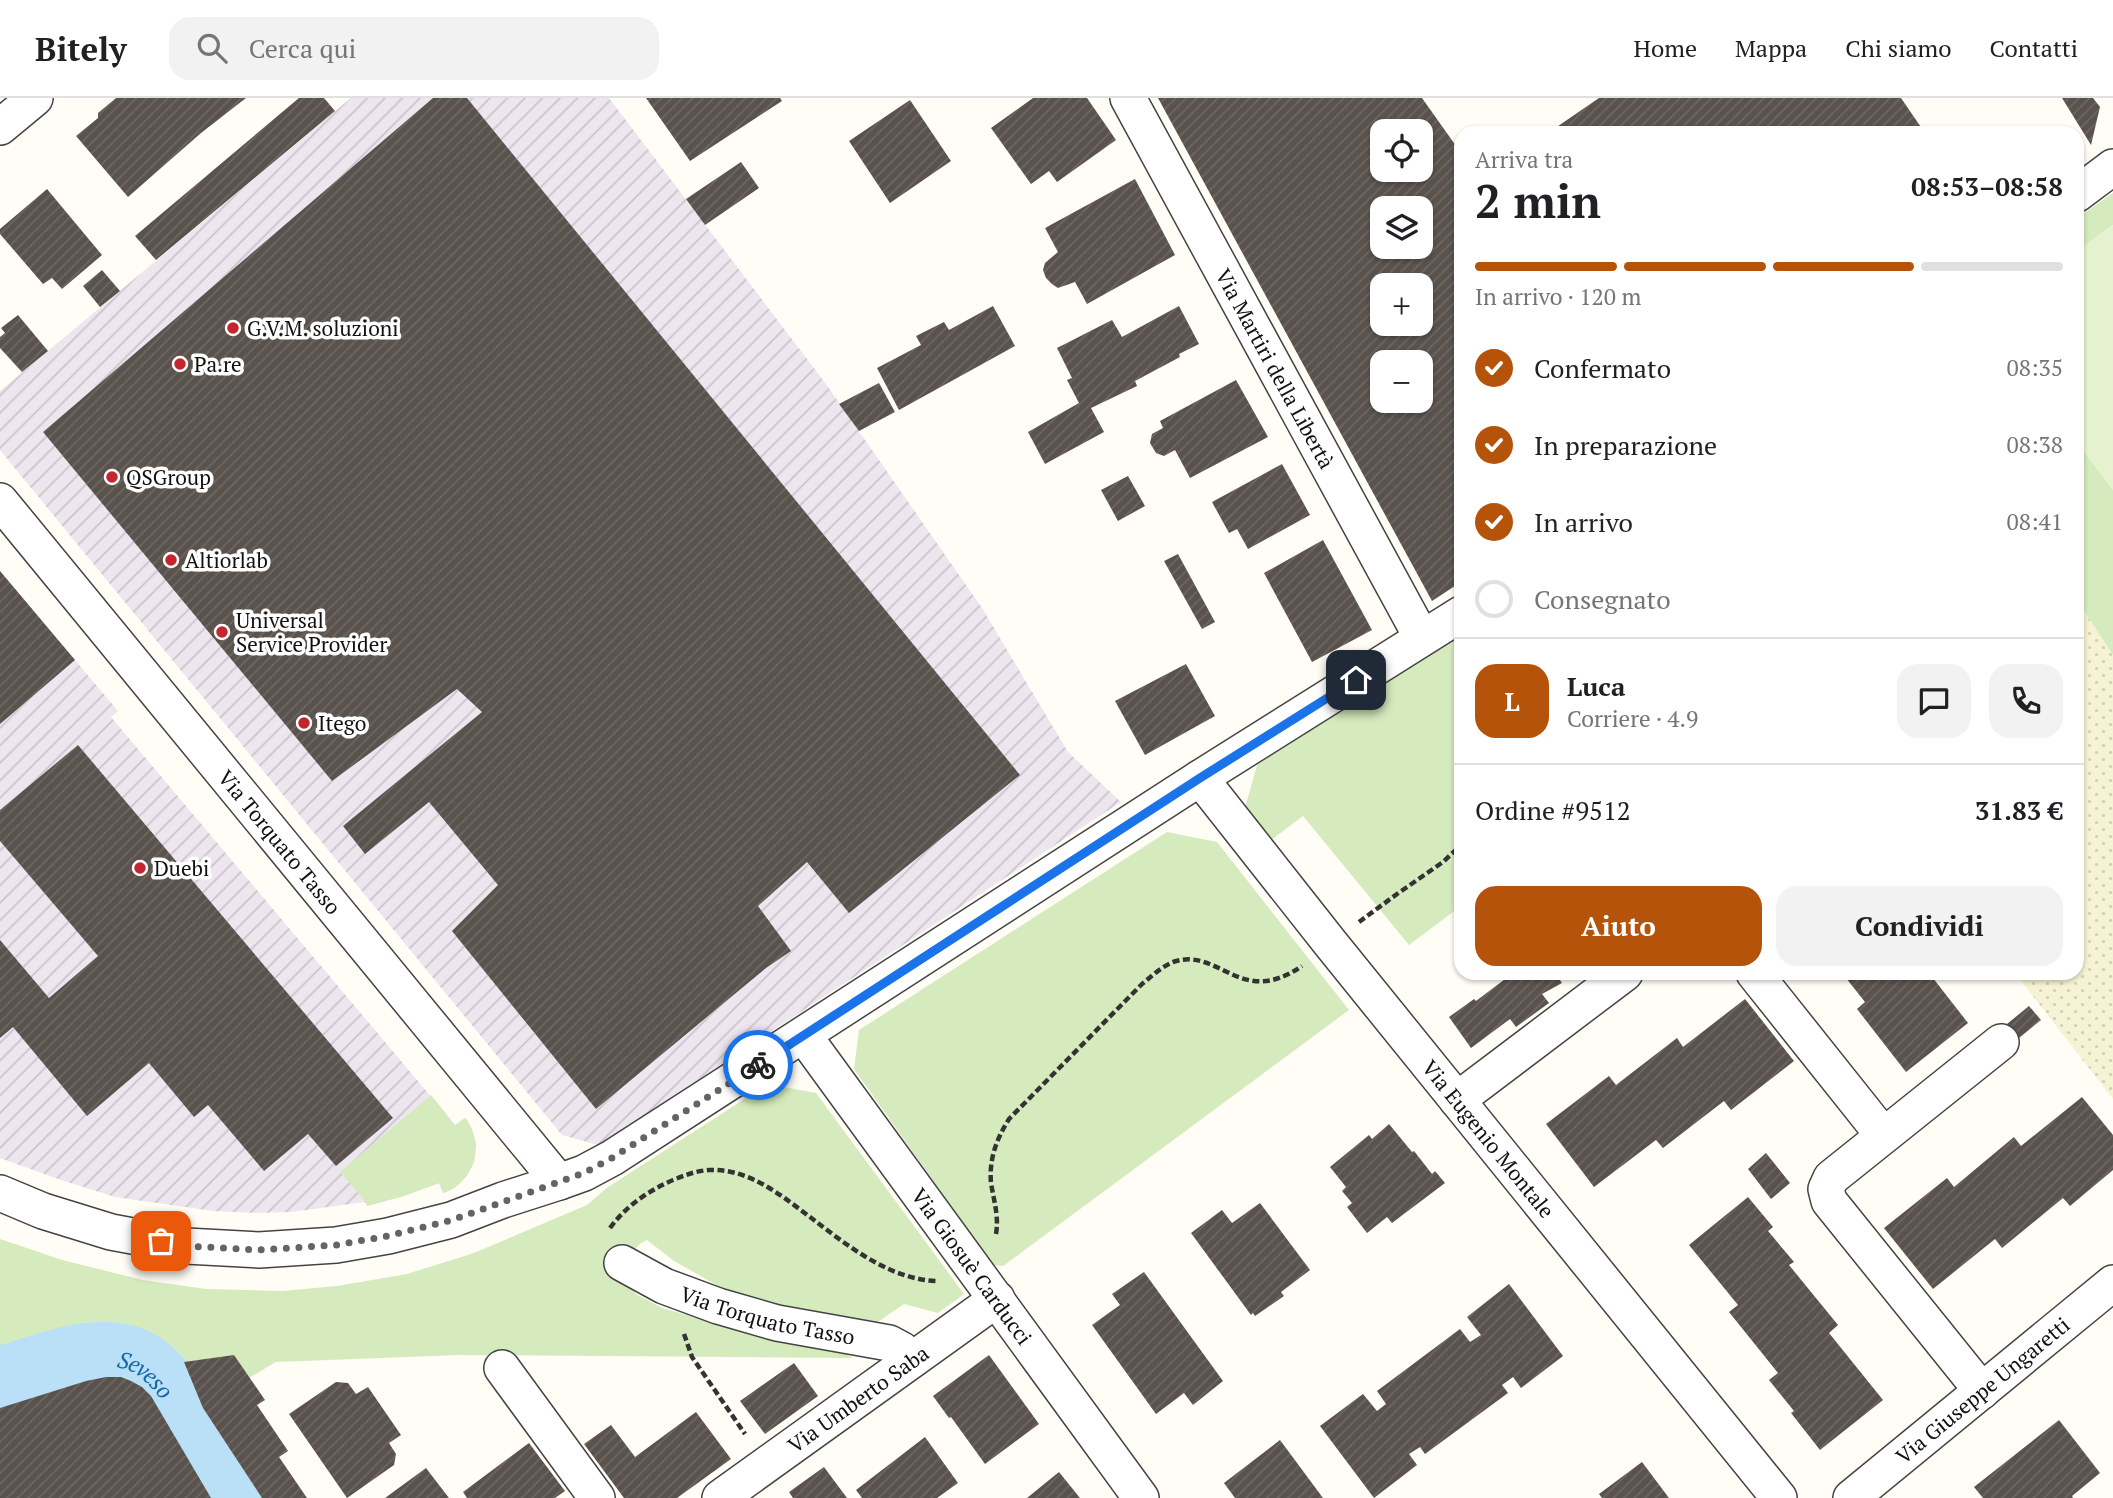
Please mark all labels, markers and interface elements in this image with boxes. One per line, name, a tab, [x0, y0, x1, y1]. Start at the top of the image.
search box	[169, 17, 659, 80]
text: Bitely	[35, 27, 127, 70]
icon: search	[193, 29, 231, 67]
text: Cerca qui	[249, 31, 356, 65]
text: Home	[1633, 32, 1697, 64]
text: Mappa	[1735, 32, 1807, 64]
text: Chi siamo	[1845, 32, 1952, 64]
text: Contatti	[1990, 32, 2078, 64]
map controls	[1370, 119, 1433, 413]
button: locate	[1370, 119, 1433, 182]
text: Arriva tra	[1475, 144, 1573, 175]
text: 08:53–08:58	[1911, 169, 2063, 203]
text: 2 min	[1475, 170, 1601, 231]
button: layers	[1370, 196, 1433, 259]
street label: Via Martiri della Libertà	[1209, 263, 1341, 474]
button: +	[1370, 273, 1433, 336]
text: In arrivo · 120 m	[1475, 281, 1641, 312]
place label: G.V.M. soluzioni	[247, 314, 399, 342]
marker: G.V.M. soluzioni	[225, 320, 241, 336]
icon: check	[1475, 349, 1513, 387]
place label: Pa.re	[194, 350, 242, 378]
button: −	[1370, 350, 1433, 413]
text: Confermato	[1534, 351, 1671, 385]
text: 08:35	[2006, 352, 2063, 383]
marker: Pa.re	[172, 356, 188, 372]
icon: check	[1475, 426, 1513, 464]
text: In preparazione	[1534, 428, 1717, 462]
text: 08:38	[2006, 429, 2063, 460]
place label: QSGroup	[126, 463, 211, 491]
marker: QSGroup	[104, 469, 120, 485]
icon: check	[1475, 503, 1513, 541]
text: In arrivo	[1534, 505, 1633, 539]
text: 08:41	[2006, 506, 2063, 537]
place label: Altiorlab	[185, 546, 268, 574]
marker: Altiorlab	[163, 552, 179, 568]
text: Consegnato	[1534, 582, 1671, 616]
place label: Universal Service Provider	[236, 606, 387, 658]
marker: Universal Service Provider	[214, 624, 230, 640]
pin	[1326, 650, 1386, 710]
icon: home	[1337, 661, 1375, 699]
button: chat	[1897, 664, 1971, 738]
button: phone	[1989, 664, 2063, 738]
text: Luca	[1567, 669, 1625, 703]
text: L	[1504, 684, 1520, 718]
text: Corriere · 4.9	[1567, 703, 1698, 734]
place label: Itego	[318, 709, 366, 737]
marker: Itego	[296, 715, 312, 731]
street label: Via Torquato Tasso	[212, 764, 348, 920]
text: Ordine #9512	[1475, 793, 1631, 827]
text: 31.83 €	[1975, 793, 2063, 827]
place label: Duebi	[154, 854, 209, 882]
marker: Duebi	[132, 860, 148, 876]
button: Aiuto	[1475, 886, 1762, 966]
button: Condividi	[1776, 886, 2063, 966]
courier	[723, 1030, 793, 1100]
icon: bike	[739, 1046, 777, 1084]
street label: Via Eugenio Montale	[1416, 1054, 1561, 1224]
street label: Via Giosuè Carducci	[905, 1182, 1038, 1350]
pin	[131, 1211, 191, 1271]
icon: bag	[142, 1222, 180, 1260]
street label: Via Torquato Tasso	[676, 1279, 857, 1351]
street label: Via Giuseppe Ungaretti	[1890, 1310, 2075, 1470]
street label: Via Umberto Saba	[782, 1338, 934, 1459]
water label: Seveso	[114, 1343, 181, 1405]

